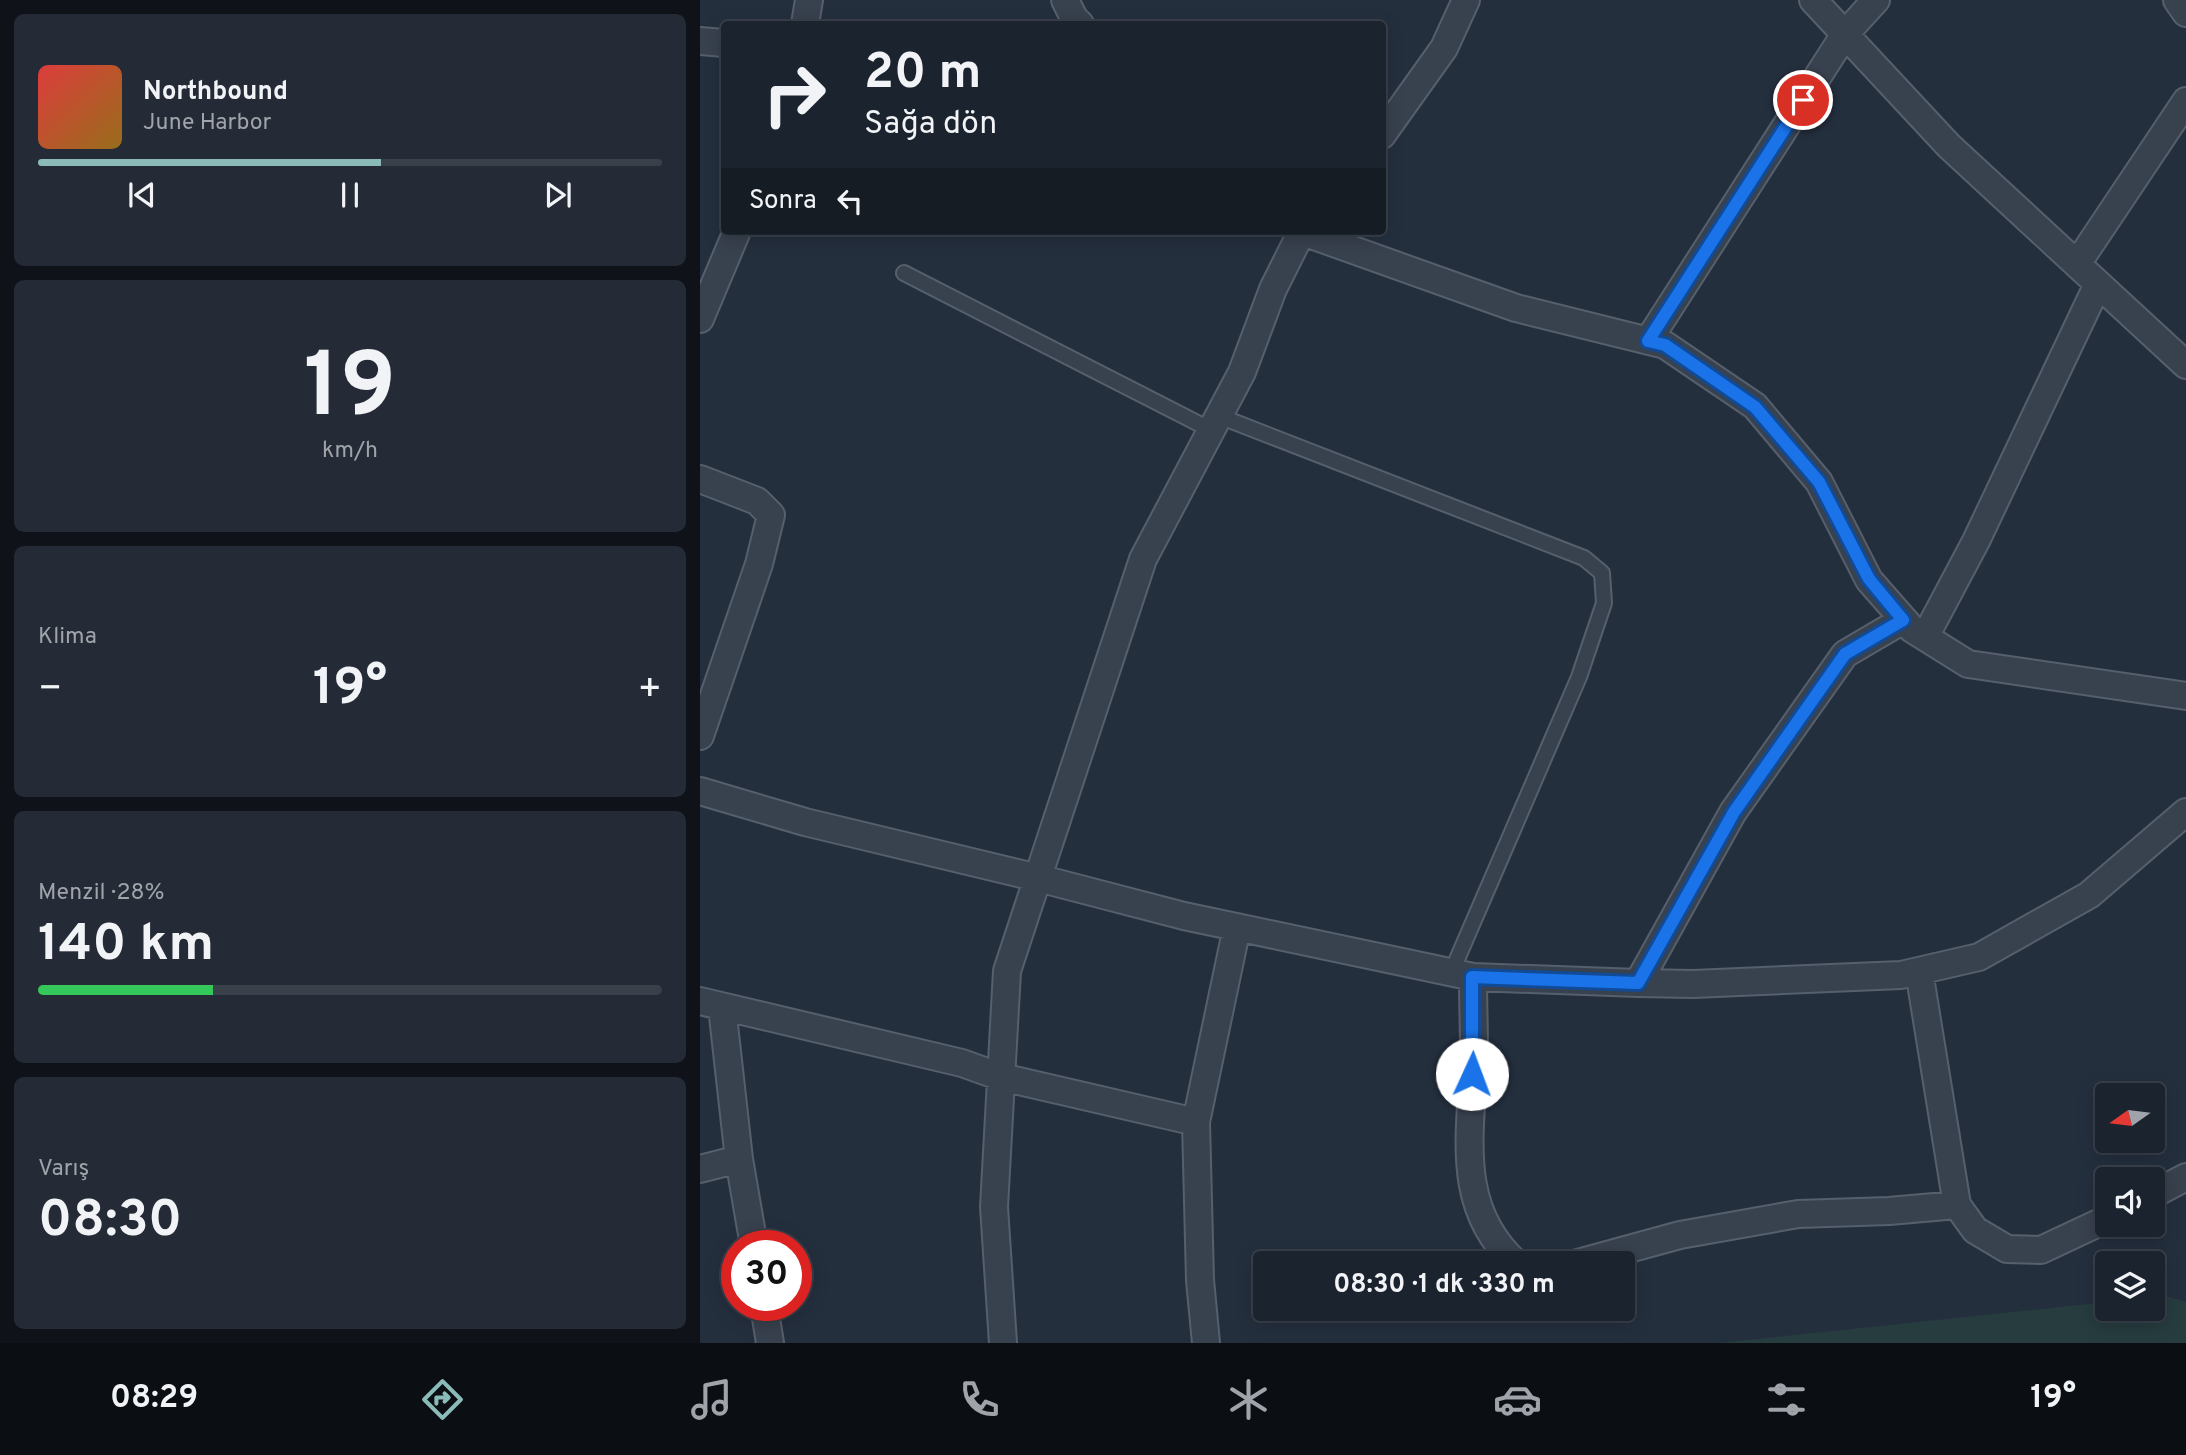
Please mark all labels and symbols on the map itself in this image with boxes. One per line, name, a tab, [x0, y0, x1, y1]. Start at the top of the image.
pin	[1773, 70, 1833, 130]
position arrow	[1435, 1037, 1509, 1111]
north arrow	[2095, 1083, 2165, 1153]
speed limit sign: 30	[721, 1230, 812, 1321]

